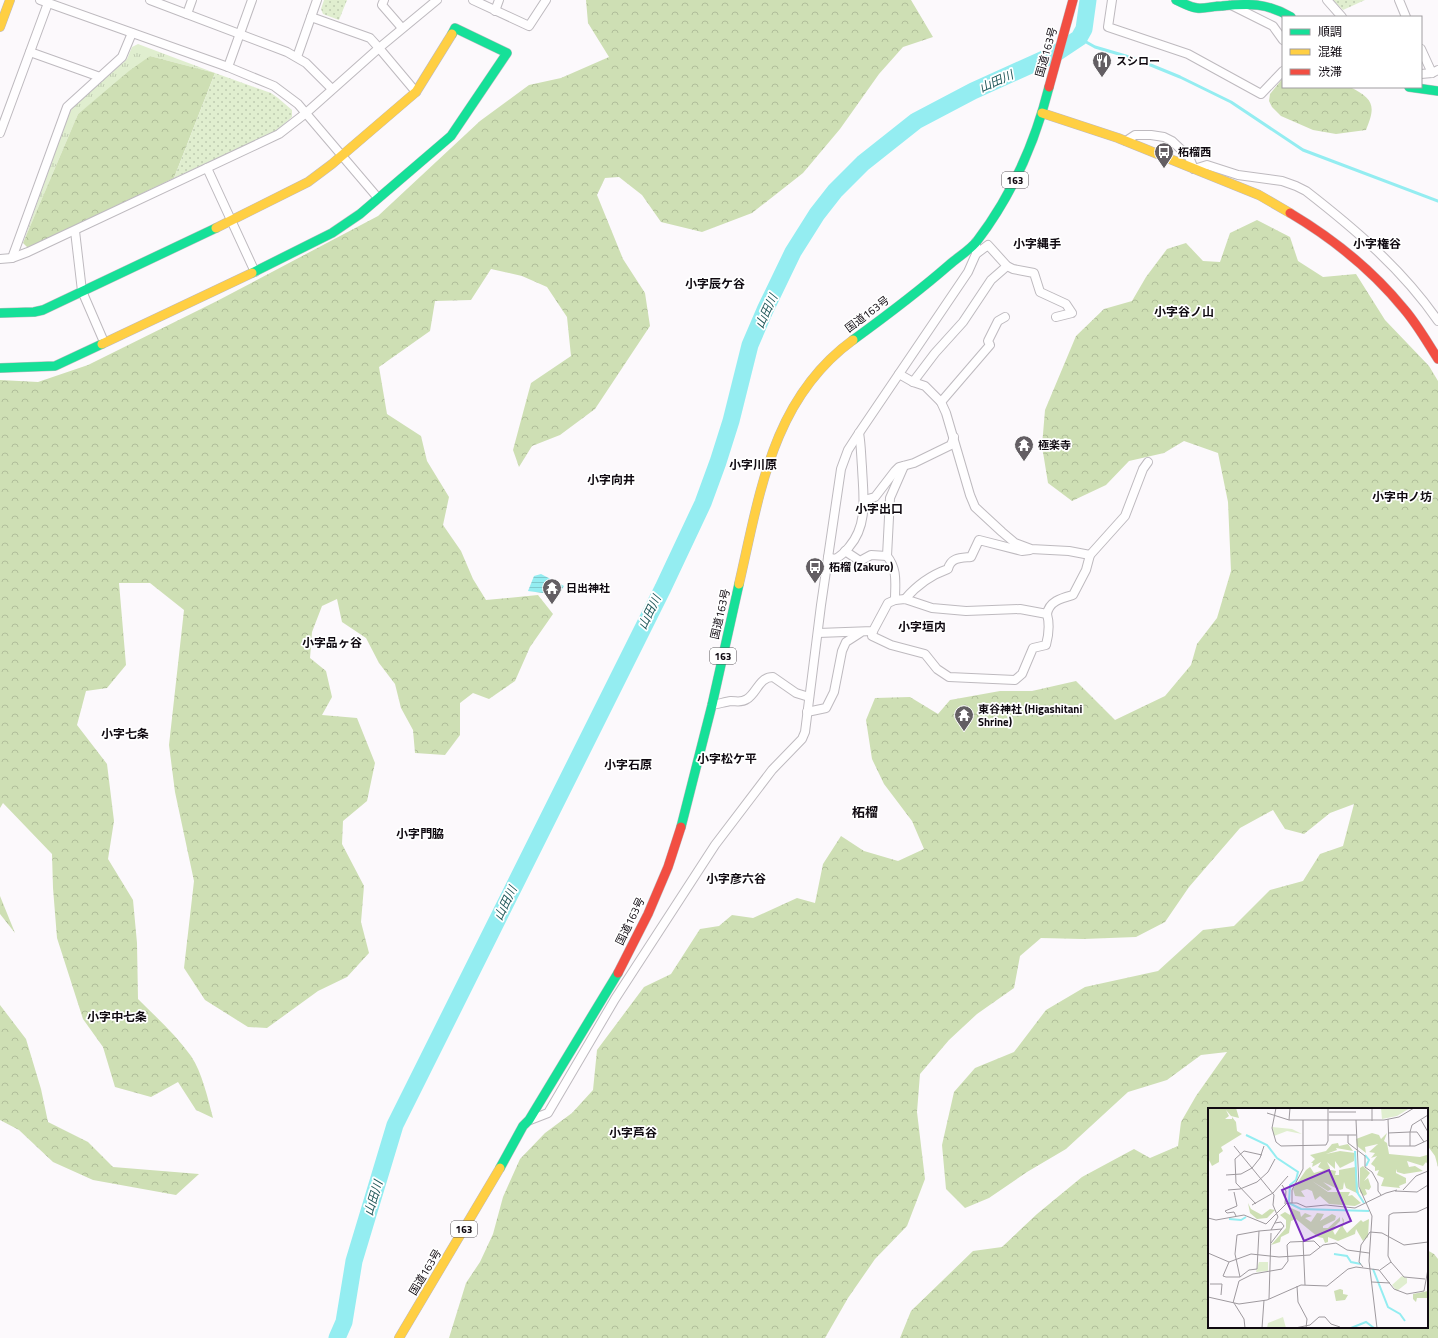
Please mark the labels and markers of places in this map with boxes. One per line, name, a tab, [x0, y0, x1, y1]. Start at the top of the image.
restaurant icon: スシロー	[1091, 50, 1113, 78]
place label: スシロー	[1116, 53, 1160, 69]
bus stop icon: 柘榴西	[1153, 141, 1175, 169]
place label: 柘榴西	[1178, 144, 1211, 160]
temple icon: 極楽寺	[1013, 434, 1035, 462]
place label: 極楽寺	[1038, 437, 1071, 453]
bus stop icon: 柘榴 (Zakuro)	[804, 556, 826, 584]
place label: 柘榴 (Zakuro)	[829, 559, 893, 575]
temple icon: 日出神社	[541, 577, 563, 605]
place label: 日出神社	[566, 580, 610, 596]
place label: 東谷神社 (Higashitani Shrine)	[978, 701, 1082, 730]
temple icon: 東谷神社 (Higashitani Shrine)	[953, 704, 975, 732]

